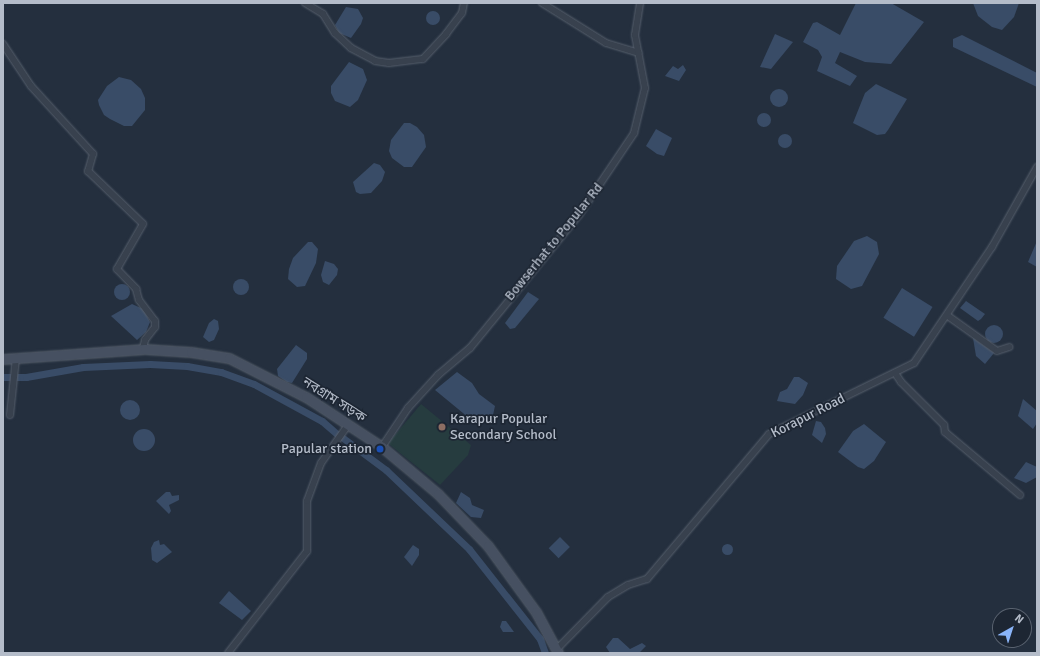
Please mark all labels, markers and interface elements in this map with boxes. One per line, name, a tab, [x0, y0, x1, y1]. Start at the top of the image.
street label: Bowserhat to Popular Rd	[501, 180, 607, 304]
street label: নবগ্রাম সড়ক	[299, 374, 369, 426]
street label: Korapur Road	[768, 390, 848, 442]
place label: Karapur Popular Secondary School	[450, 411, 557, 444]
marker: Karapur Popular Secondary School	[437, 422, 447, 432]
place label: Papular station	[281, 441, 372, 457]
marker: Papular station	[375, 444, 385, 454]
north arrow	[992, 608, 1032, 648]
text: N	[1012, 612, 1026, 627]

